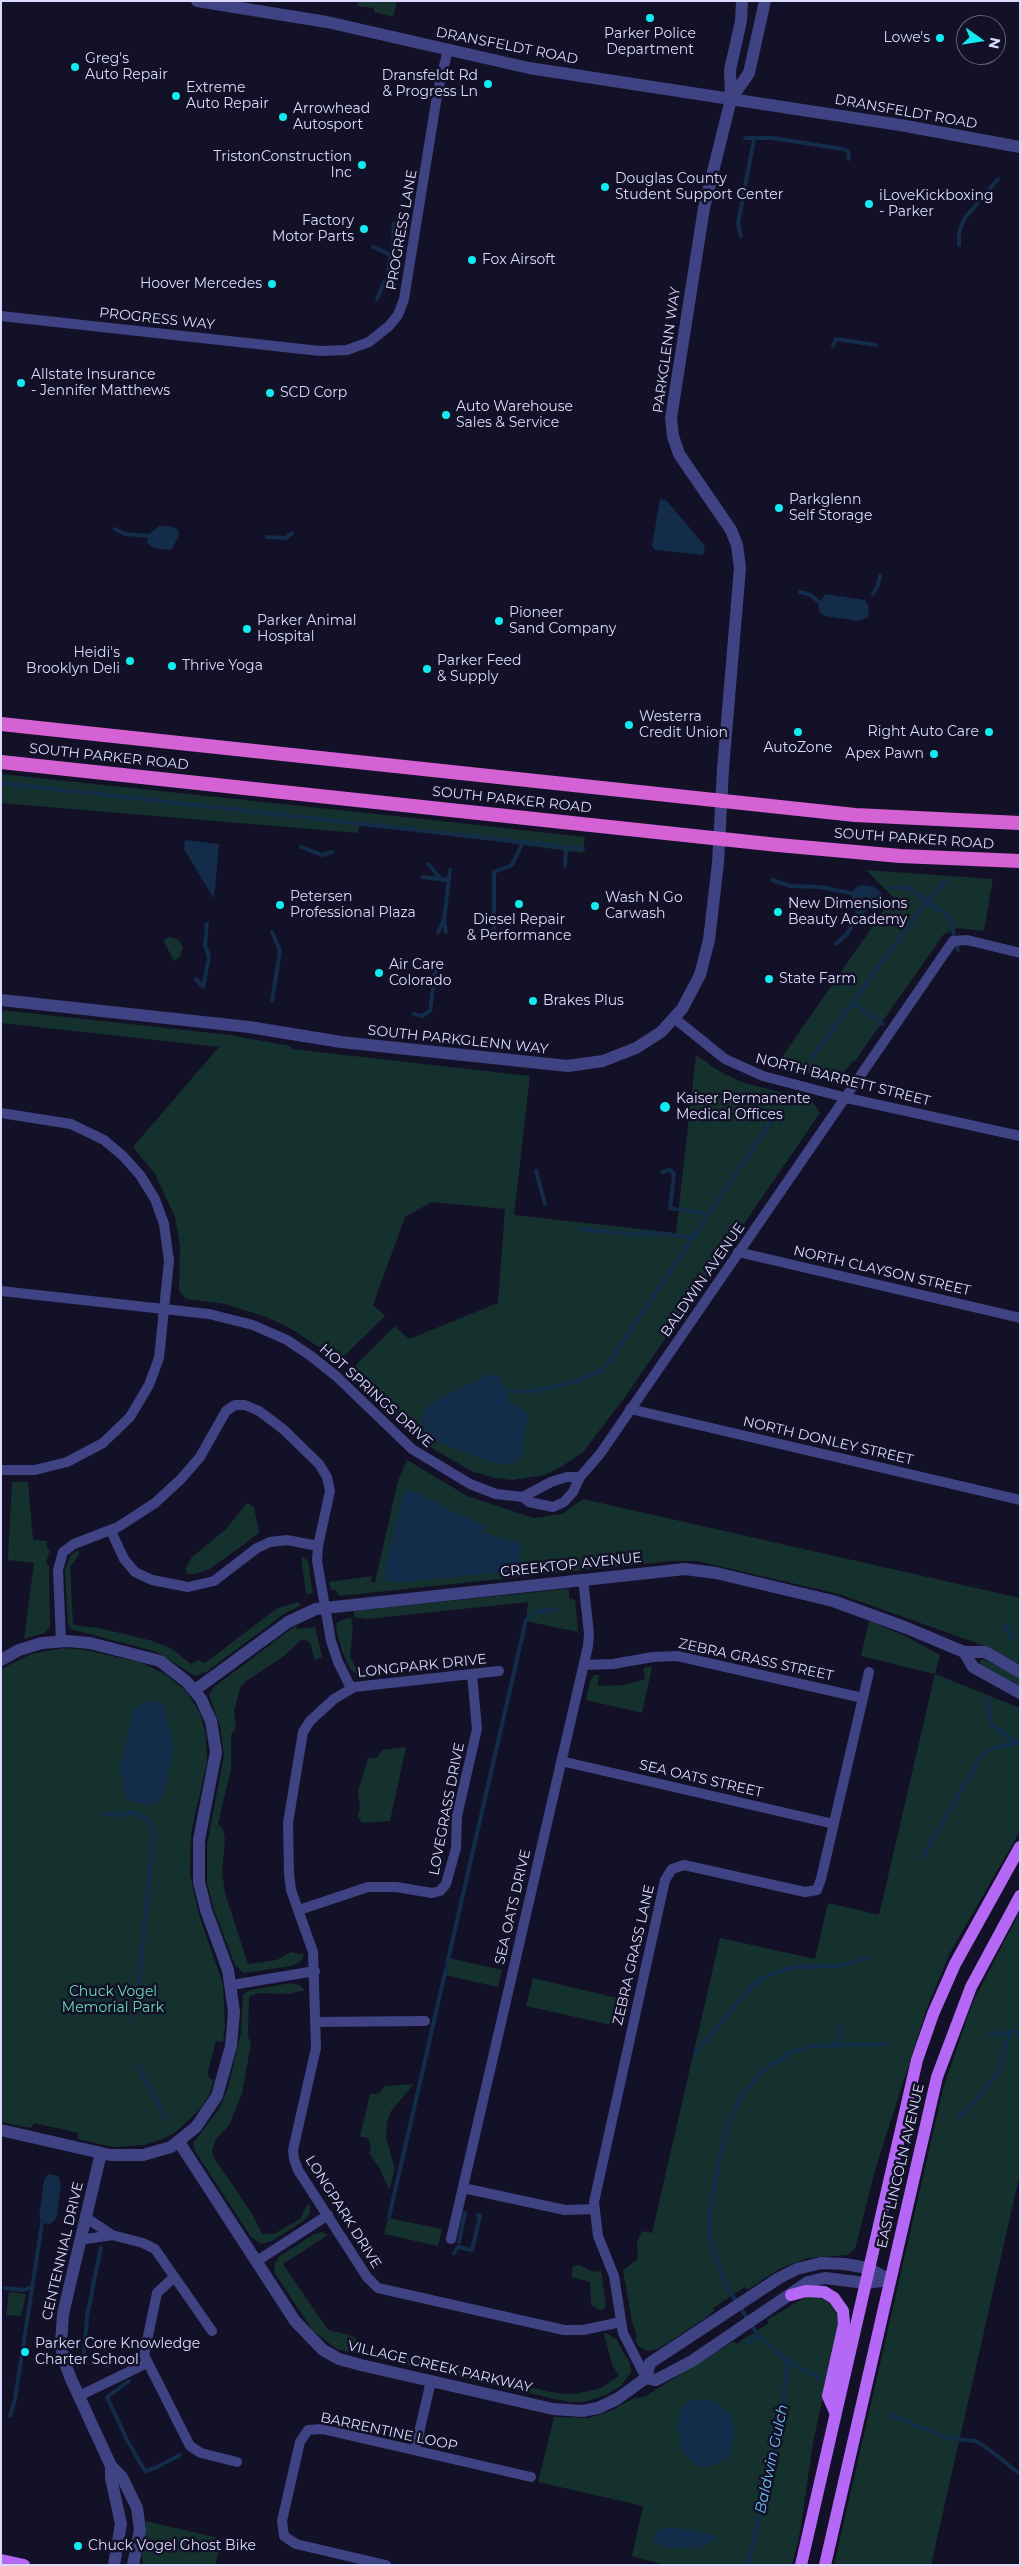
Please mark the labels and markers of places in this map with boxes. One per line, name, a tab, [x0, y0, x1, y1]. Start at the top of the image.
marker: Parker Police Department	[644, 12, 656, 24]
place label: Parker Police Department	[604, 26, 696, 58]
place label: Lowe's	[883, 30, 930, 46]
marker: Lowe's	[934, 32, 946, 44]
place label: Greg's Auto Repair	[85, 51, 168, 84]
marker: Greg's Auto Repair	[69, 61, 81, 73]
place label: Dransfeldt Rd & Progress Ln	[382, 68, 478, 100]
marker: Dransfeldt Rd & Progress Ln	[482, 78, 494, 90]
place label: Extreme Auto Repair	[186, 80, 269, 112]
marker: Extreme Auto Repair	[170, 90, 182, 102]
place label: Arrowhead Autosport	[293, 101, 370, 134]
marker: Arrowhead Autosport	[277, 111, 289, 123]
place label: TristonConstruction Inc	[213, 149, 352, 182]
marker: TristonConstruction Inc	[356, 159, 368, 171]
place label: Douglas County Student Support Center	[615, 171, 783, 203]
marker: Douglas County Student Support Center	[599, 181, 611, 193]
place label: iLoveKickboxing - Parker	[879, 188, 993, 220]
marker: iLoveKickboxing - Parker	[863, 198, 875, 210]
place label: Factory Motor Parts	[272, 213, 354, 246]
marker: Factory Motor Parts	[358, 223, 370, 235]
place label: Fox Airsoft	[482, 252, 556, 268]
marker: Fox Airsoft	[466, 254, 478, 266]
place label: Hoover Mercedes	[140, 276, 262, 292]
marker: Hoover Mercedes	[266, 278, 278, 290]
place label: Allstate Insurance - Jennifer Matthews	[31, 367, 170, 400]
marker: Allstate Insurance - Jennifer Matthews	[15, 377, 27, 389]
place label: SCD Corp	[280, 385, 347, 401]
marker: SCD Corp	[264, 387, 276, 399]
place label: Auto Warehouse Sales & Service	[456, 399, 573, 432]
marker: Auto Warehouse Sales & Service	[440, 409, 452, 421]
place label: Parkglenn Self Storage	[789, 492, 872, 524]
marker: Parkglenn Self Storage	[773, 502, 785, 514]
place label: Pioneer Sand Company	[509, 605, 616, 638]
place label: Parker Animal Hospital	[257, 613, 357, 646]
marker: Pioneer Sand Company	[493, 615, 505, 627]
marker: Parker Animal Hospital	[241, 623, 253, 635]
place label: Heidi's Brooklyn Deli	[26, 645, 120, 678]
place label: Parker Feed & Supply	[437, 653, 521, 686]
marker: Heidi's Brooklyn Deli	[124, 655, 136, 667]
place label: Thrive Yoga	[182, 658, 263, 674]
marker: Thrive Yoga	[166, 660, 178, 672]
marker: Parker Feed & Supply	[421, 663, 433, 675]
place label: Westerra Credit Union	[639, 709, 728, 742]
marker: Westerra Credit Union	[623, 719, 635, 731]
place label: Right Auto Care	[868, 724, 979, 740]
marker: AutoZone	[792, 726, 804, 738]
marker: Right Auto Care	[983, 726, 995, 738]
place label: AutoZone	[763, 740, 833, 756]
place label: Apex Pawn	[845, 746, 924, 762]
marker: Apex Pawn	[928, 748, 940, 760]
place label: Petersen Professional Plaza	[290, 889, 416, 922]
place label: Wash N Go Carwash	[605, 890, 683, 922]
place label: New Dimensions Beauty Academy	[788, 896, 907, 929]
marker: Diesel Repair & Performance	[513, 898, 525, 910]
marker: Petersen Professional Plaza	[274, 899, 286, 911]
marker: Wash N Go Carwash	[589, 900, 601, 912]
marker: New Dimensions Beauty Academy	[772, 906, 784, 918]
place label: Diesel Repair & Performance	[467, 912, 571, 944]
place label: Air Care Colorado	[389, 957, 452, 990]
marker: Air Care Colorado	[373, 967, 385, 979]
place label: State Farm	[779, 971, 856, 987]
marker: State Farm	[763, 973, 775, 985]
place label: Brakes Plus	[543, 993, 624, 1009]
marker: Brakes Plus	[527, 995, 539, 1007]
place label: Kaiser Permanente Medical Offices	[676, 1091, 811, 1124]
marker: Kaiser Permanente Medical Offices	[658, 1100, 672, 1114]
place label: Parker Core Knowledge Charter School	[35, 2336, 200, 2368]
marker: Parker Core Knowledge Charter School	[19, 2346, 31, 2358]
place label: Chuck Vogel Ghost Bike	[88, 2538, 256, 2554]
marker: Chuck Vogel Ghost Bike	[72, 2540, 84, 2552]

